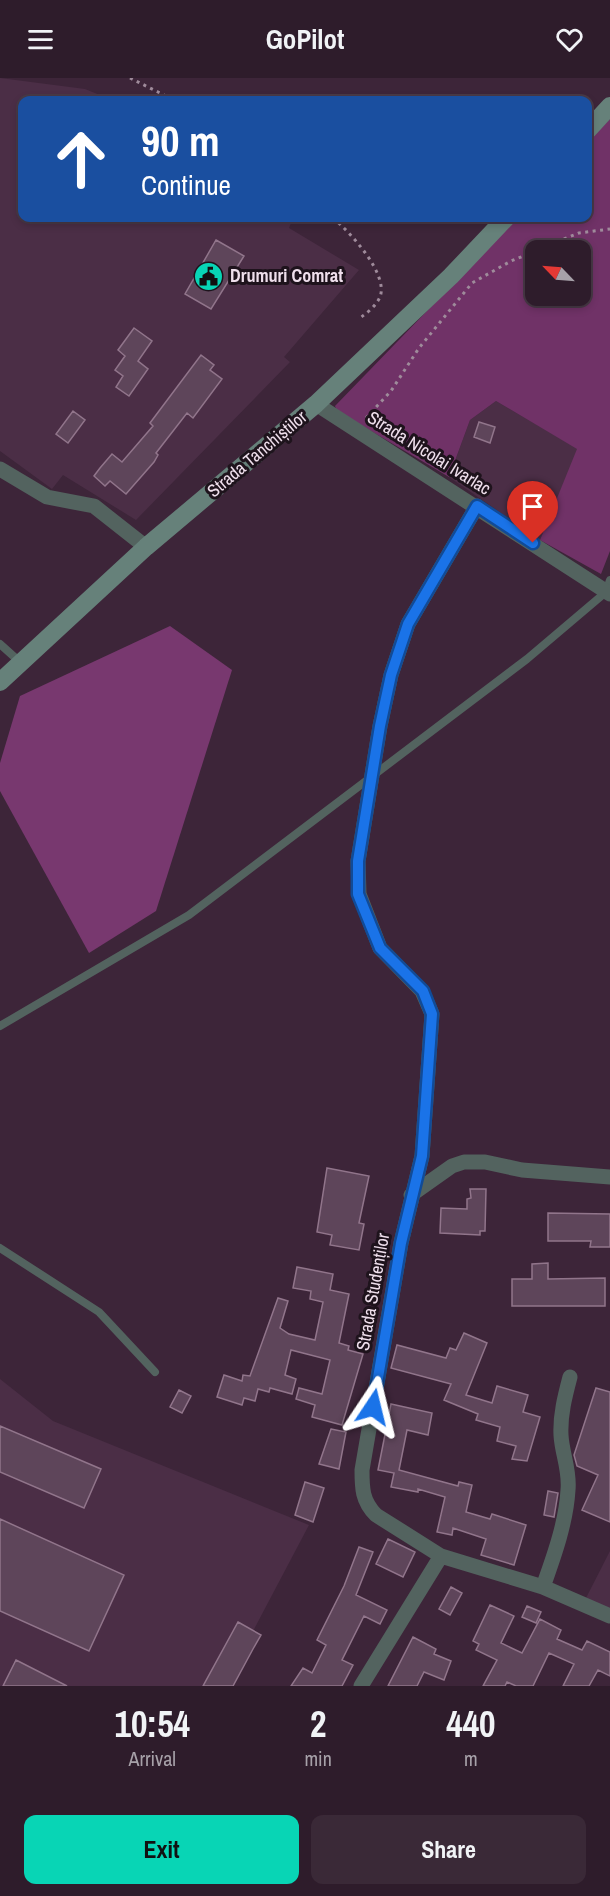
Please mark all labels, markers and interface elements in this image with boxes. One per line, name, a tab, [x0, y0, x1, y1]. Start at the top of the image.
text: GoPilot	[266, 21, 344, 57]
icon: menu	[24, 23, 57, 56]
icon: heart	[553, 23, 586, 56]
text: 90 m	[141, 113, 220, 169]
icon: ahead	[42, 120, 120, 198]
text: Continue	[141, 167, 231, 203]
north arrow	[525, 240, 591, 306]
map controls	[525, 240, 591, 306]
public building icon: Drumuri Comrat	[193, 260, 225, 292]
place label: Drumuri Comrat	[230, 263, 343, 288]
street label: Strada Tanchiștilor	[201, 404, 312, 503]
street label: Strada Nicolai Ivarlac	[363, 405, 496, 501]
pin	[507, 481, 558, 543]
icon: arrive	[516, 490, 549, 523]
street label: Strada Studenților	[350, 1231, 395, 1353]
position arrow	[341, 1375, 405, 1439]
text: 10:54	[114, 1700, 190, 1748]
text: 2	[310, 1700, 326, 1748]
text: 440	[446, 1700, 496, 1748]
text: Arrival	[129, 1745, 176, 1772]
text: min	[304, 1745, 332, 1772]
text: m	[464, 1745, 478, 1772]
button: Exit	[24, 1815, 299, 1884]
button: Share	[311, 1815, 586, 1884]

